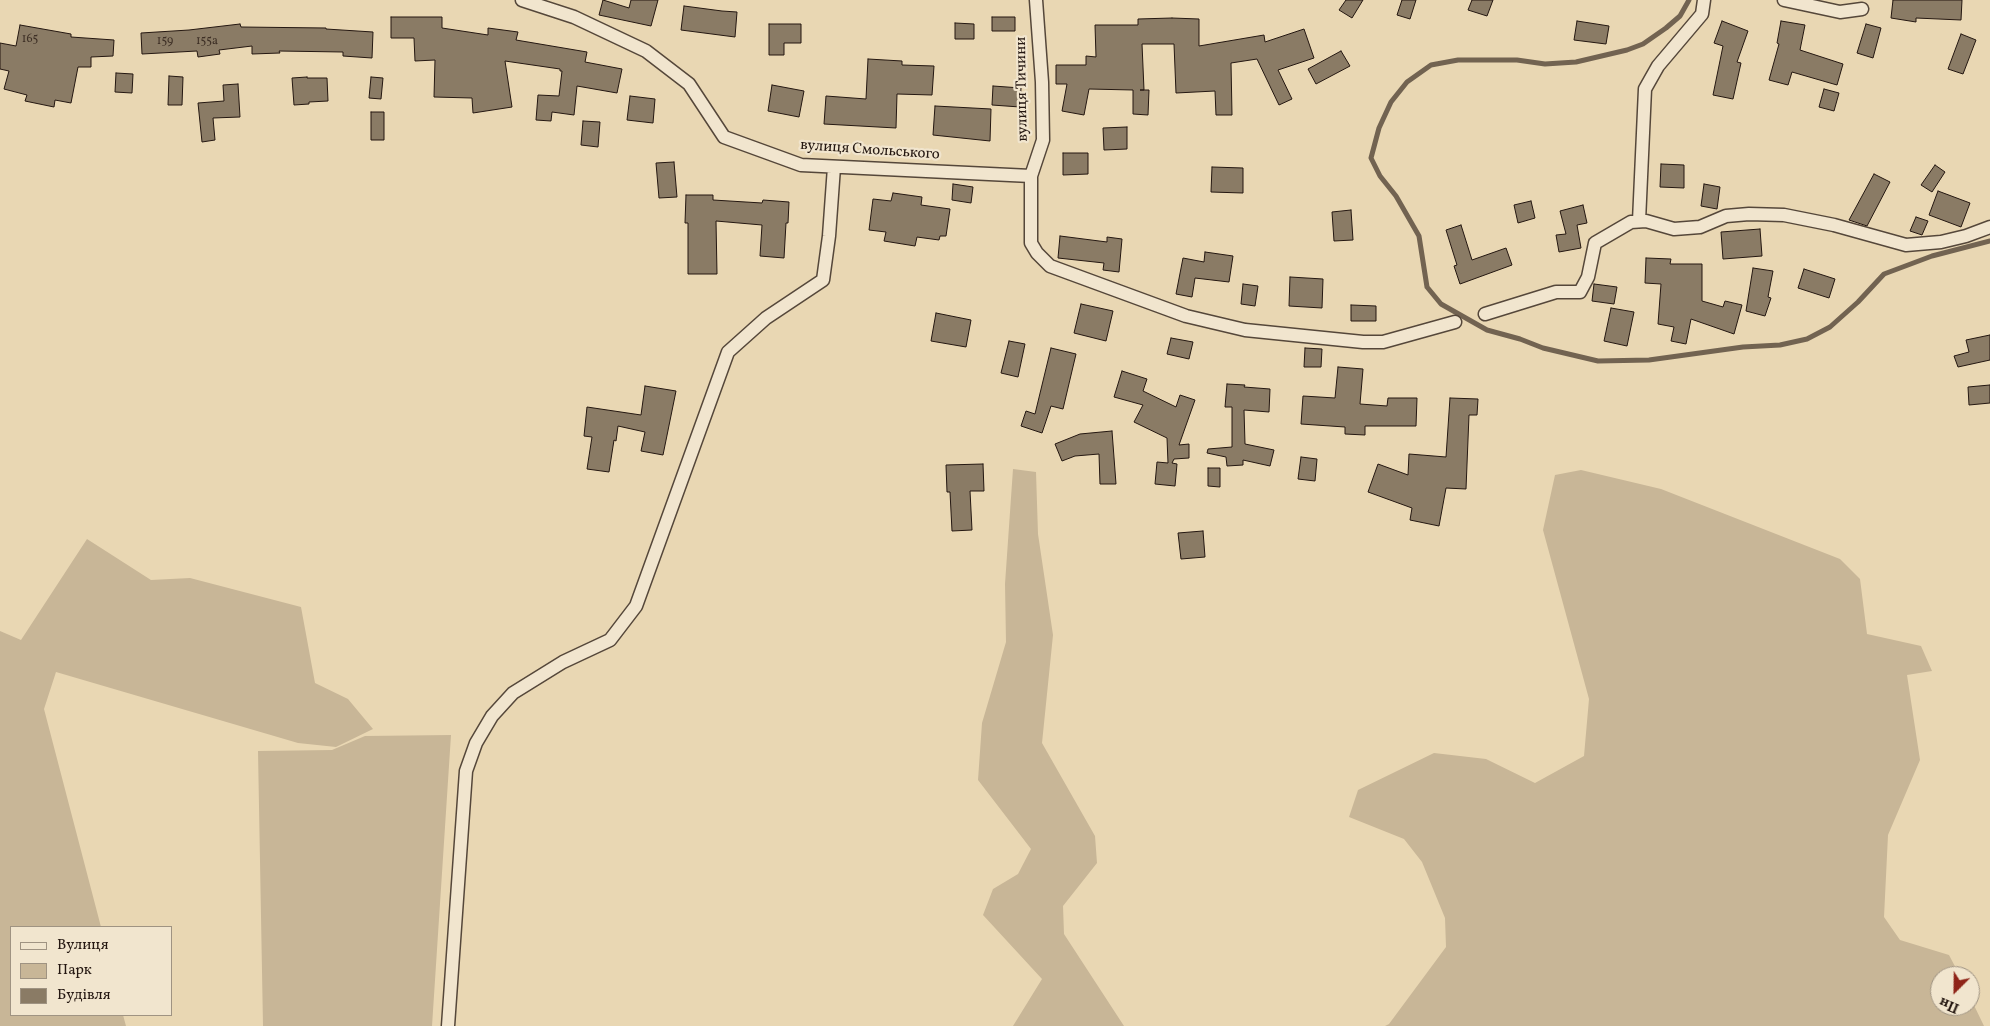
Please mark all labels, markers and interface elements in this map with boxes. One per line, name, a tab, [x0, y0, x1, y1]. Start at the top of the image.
house number: 165	[22, 33, 38, 47]
house number: 159	[157, 35, 173, 49]
house number: 155а	[196, 35, 218, 49]
street label: вулиця Тичини	[1013, 36, 1033, 142]
street label: вулиця Смольського	[800, 137, 940, 165]
legend	[10, 926, 172, 1016]
text: Вулиця	[57, 935, 108, 956]
text: Парк	[57, 960, 92, 981]
north arrow	[1930, 966, 1980, 1016]
text: Будівля	[57, 985, 111, 1006]
text: Пн	[1936, 992, 1962, 1017]

